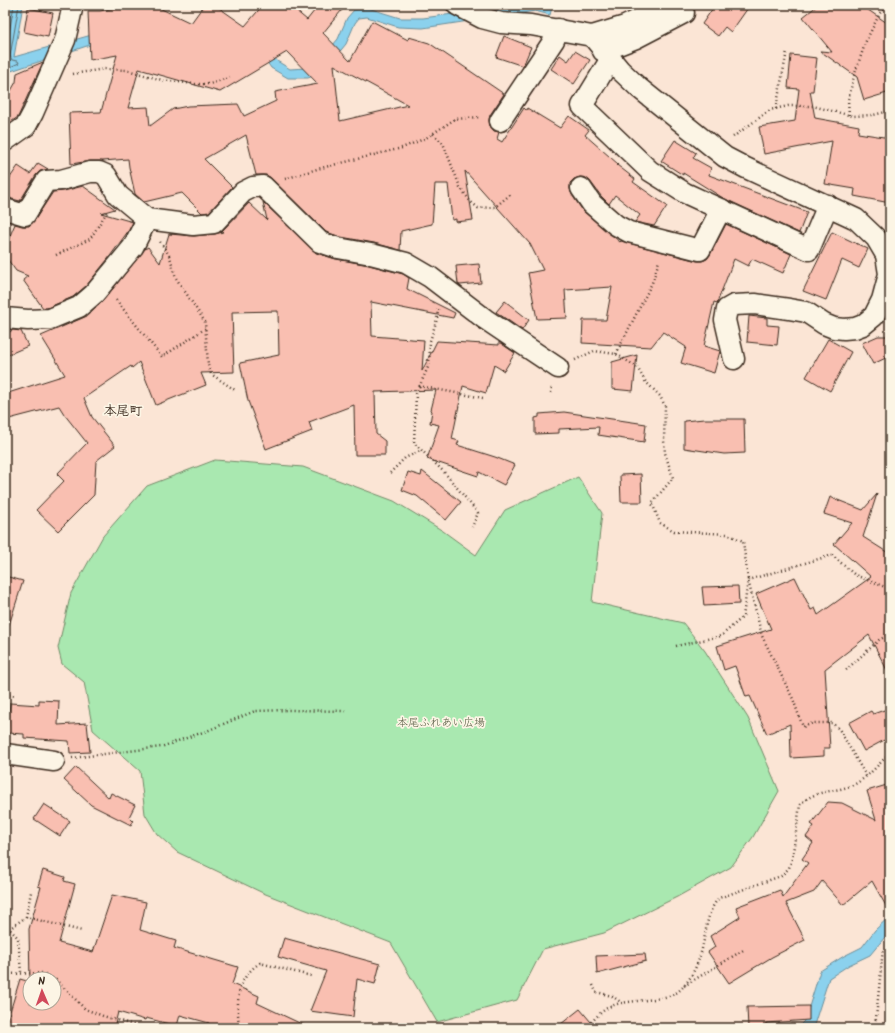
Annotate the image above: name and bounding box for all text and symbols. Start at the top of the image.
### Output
district label: 本尾町 [103,401,143,422]
park label: 本尾ふれあい広場 [397,714,485,732]
north arrow [22,971,62,1011]
text: N [38,973,46,991]

